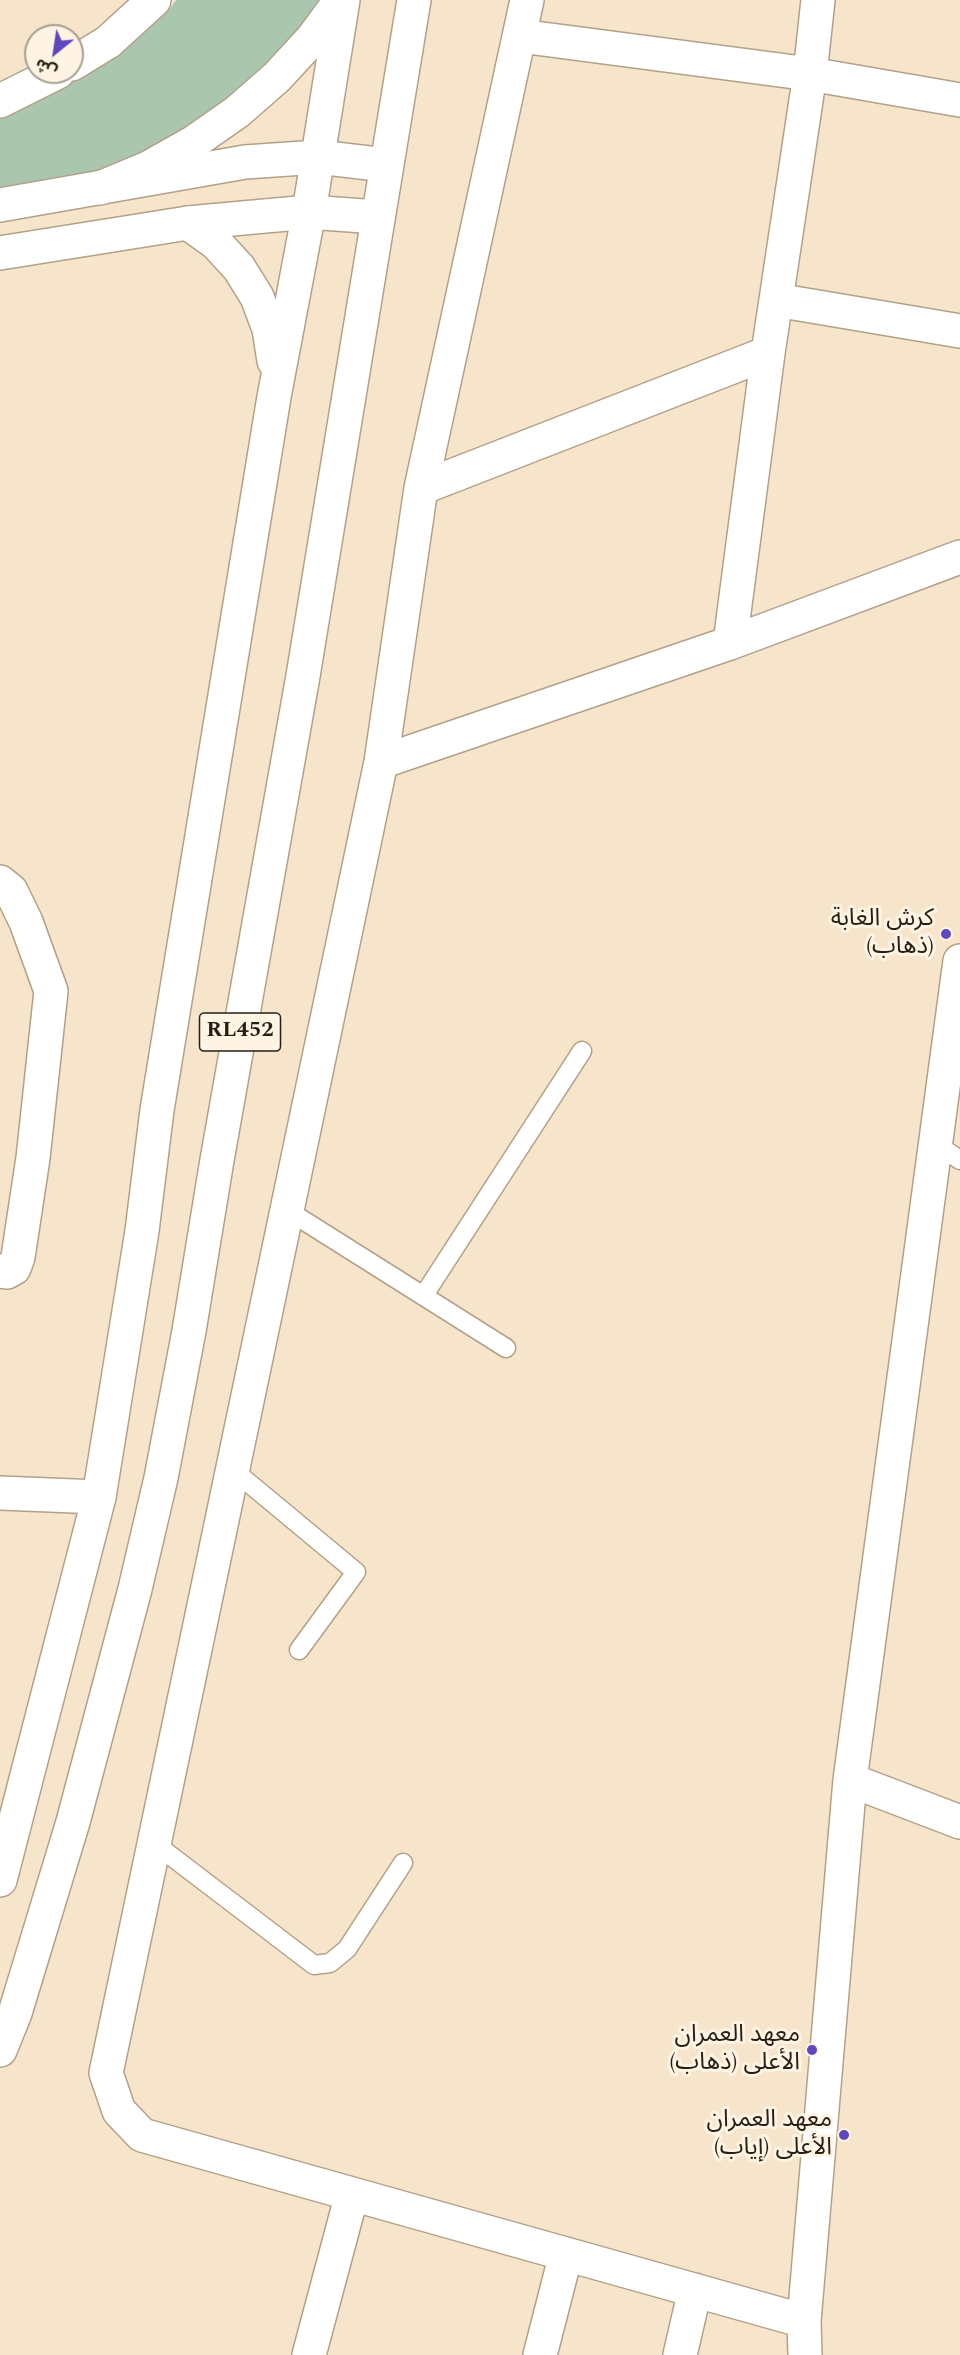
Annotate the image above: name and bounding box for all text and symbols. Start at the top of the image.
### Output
north arrow [24,24,84,84]
text: ش [31,52,61,84]
place label: كرش الغابة (ذهاب) [831,906,934,962]
marker: كرش الغابة (ذهاب) [939,927,953,941]
road number: RL452 [200,1013,280,1051]
place label: معهد العمران الأعلى (ذهاب) [669,2022,800,2078]
marker: معهد العمران الأعلى (ذهاب) [805,2043,819,2057]
place label: معهد العمران الأعلى (إياب) [707,2107,832,2163]
marker: معهد العمران الأعلى (إياب) [837,2128,851,2142]

